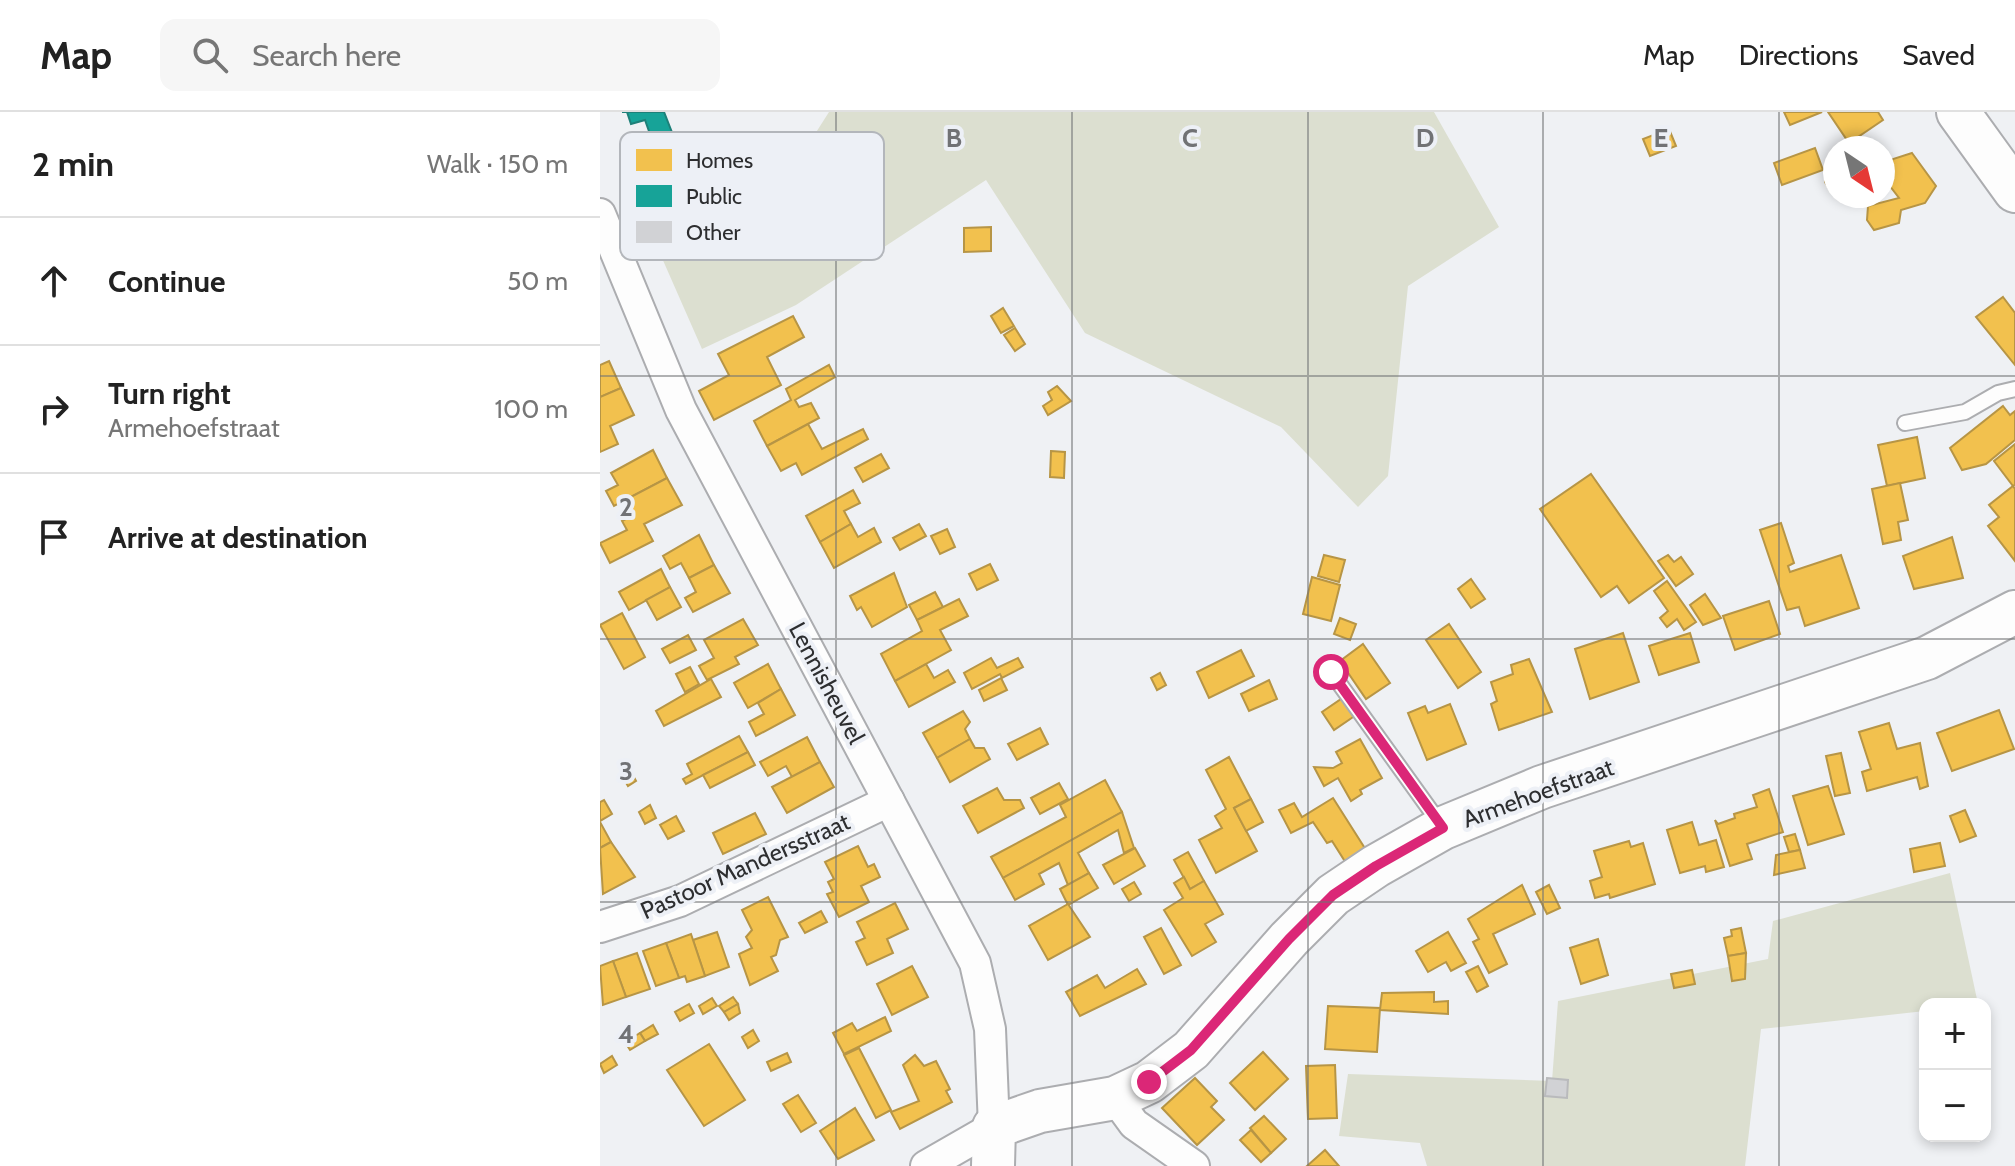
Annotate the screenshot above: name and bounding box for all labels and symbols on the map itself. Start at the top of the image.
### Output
text: B [946,122,962,154]
text: C [1182,122,1198,154]
text: D [1416,122,1434,154]
text: E [1654,122,1668,154]
legend [620,132,884,260]
north arrow [1823,136,1895,208]
text: Homes [686,147,753,174]
text: Public [686,183,742,210]
text: Other [686,219,741,246]
text: 2 [619,491,633,523]
street label: Lennisheuvel [783,617,871,749]
route start [1313,654,1349,690]
street label: Armehoefstraat [1459,752,1617,834]
text: 3 [619,755,633,787]
street label: Pastoor Mandersstraat [636,807,854,925]
text: 4 [618,1018,634,1050]
route end [1131,1064,1167,1100]

